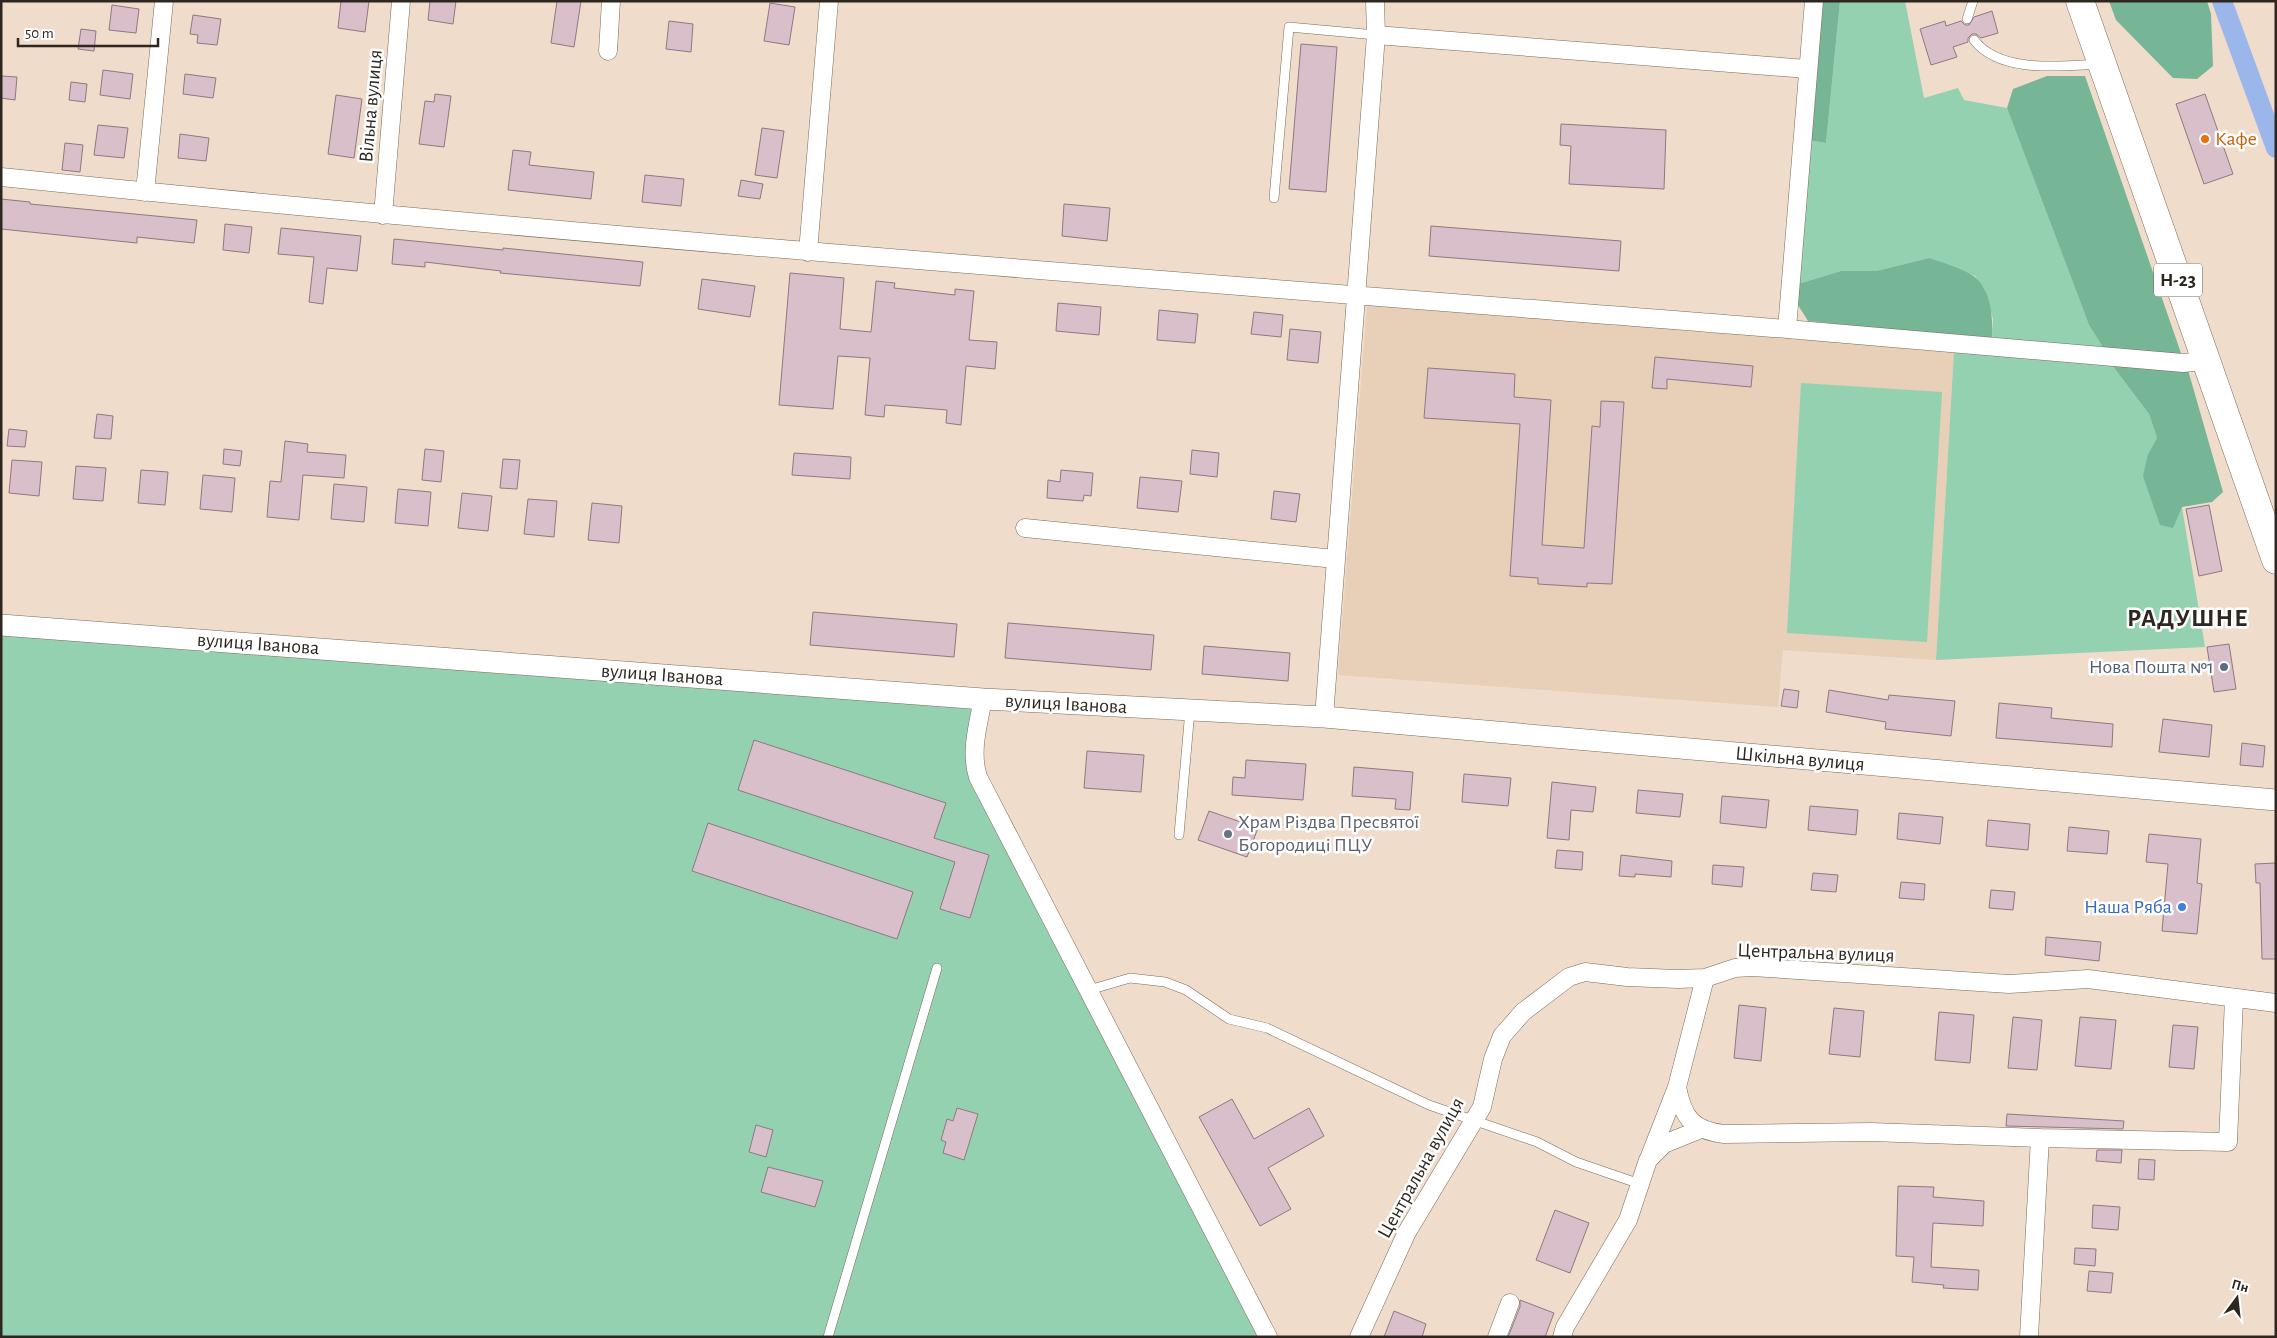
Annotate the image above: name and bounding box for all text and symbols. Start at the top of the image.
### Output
scale bar [18,15,158,47]
text: 50 m [25,26,54,41]
street label: Вільна вулиця [356,49,386,163]
place label: Кафе [2215,129,2257,149]
marker: Кафе [2199,133,2211,145]
road number: Н-23 [2154,264,2202,296]
district label: РАДУШНЕ [2127,606,2249,631]
street label: вулиця Іванова [196,630,320,658]
place label: Нова Пошта №1 [2089,657,2214,677]
street label: вулиця Іванова [600,661,724,689]
marker: Нова Пошта №1 [2218,661,2230,673]
street label: вулиця Іванова [1004,691,1128,717]
street label: Шкільна вулиця [1734,743,1866,775]
place label: Храм Різдва Пресвятої Богородиці ПЦУ [1238,812,1419,855]
marker: Храм Різдва Пресвятої Богородиці ПЦУ [1222,828,1234,840]
place label: Наша Ряба [2084,897,2172,917]
marker: Наша Ряба [2176,901,2188,913]
street label: Центральна вулиця [1737,940,1895,966]
street label: Центральна вулиця [1374,1094,1468,1242]
north arrow [2212,1273,2262,1323]
text: Пн [2230,1277,2250,1295]

